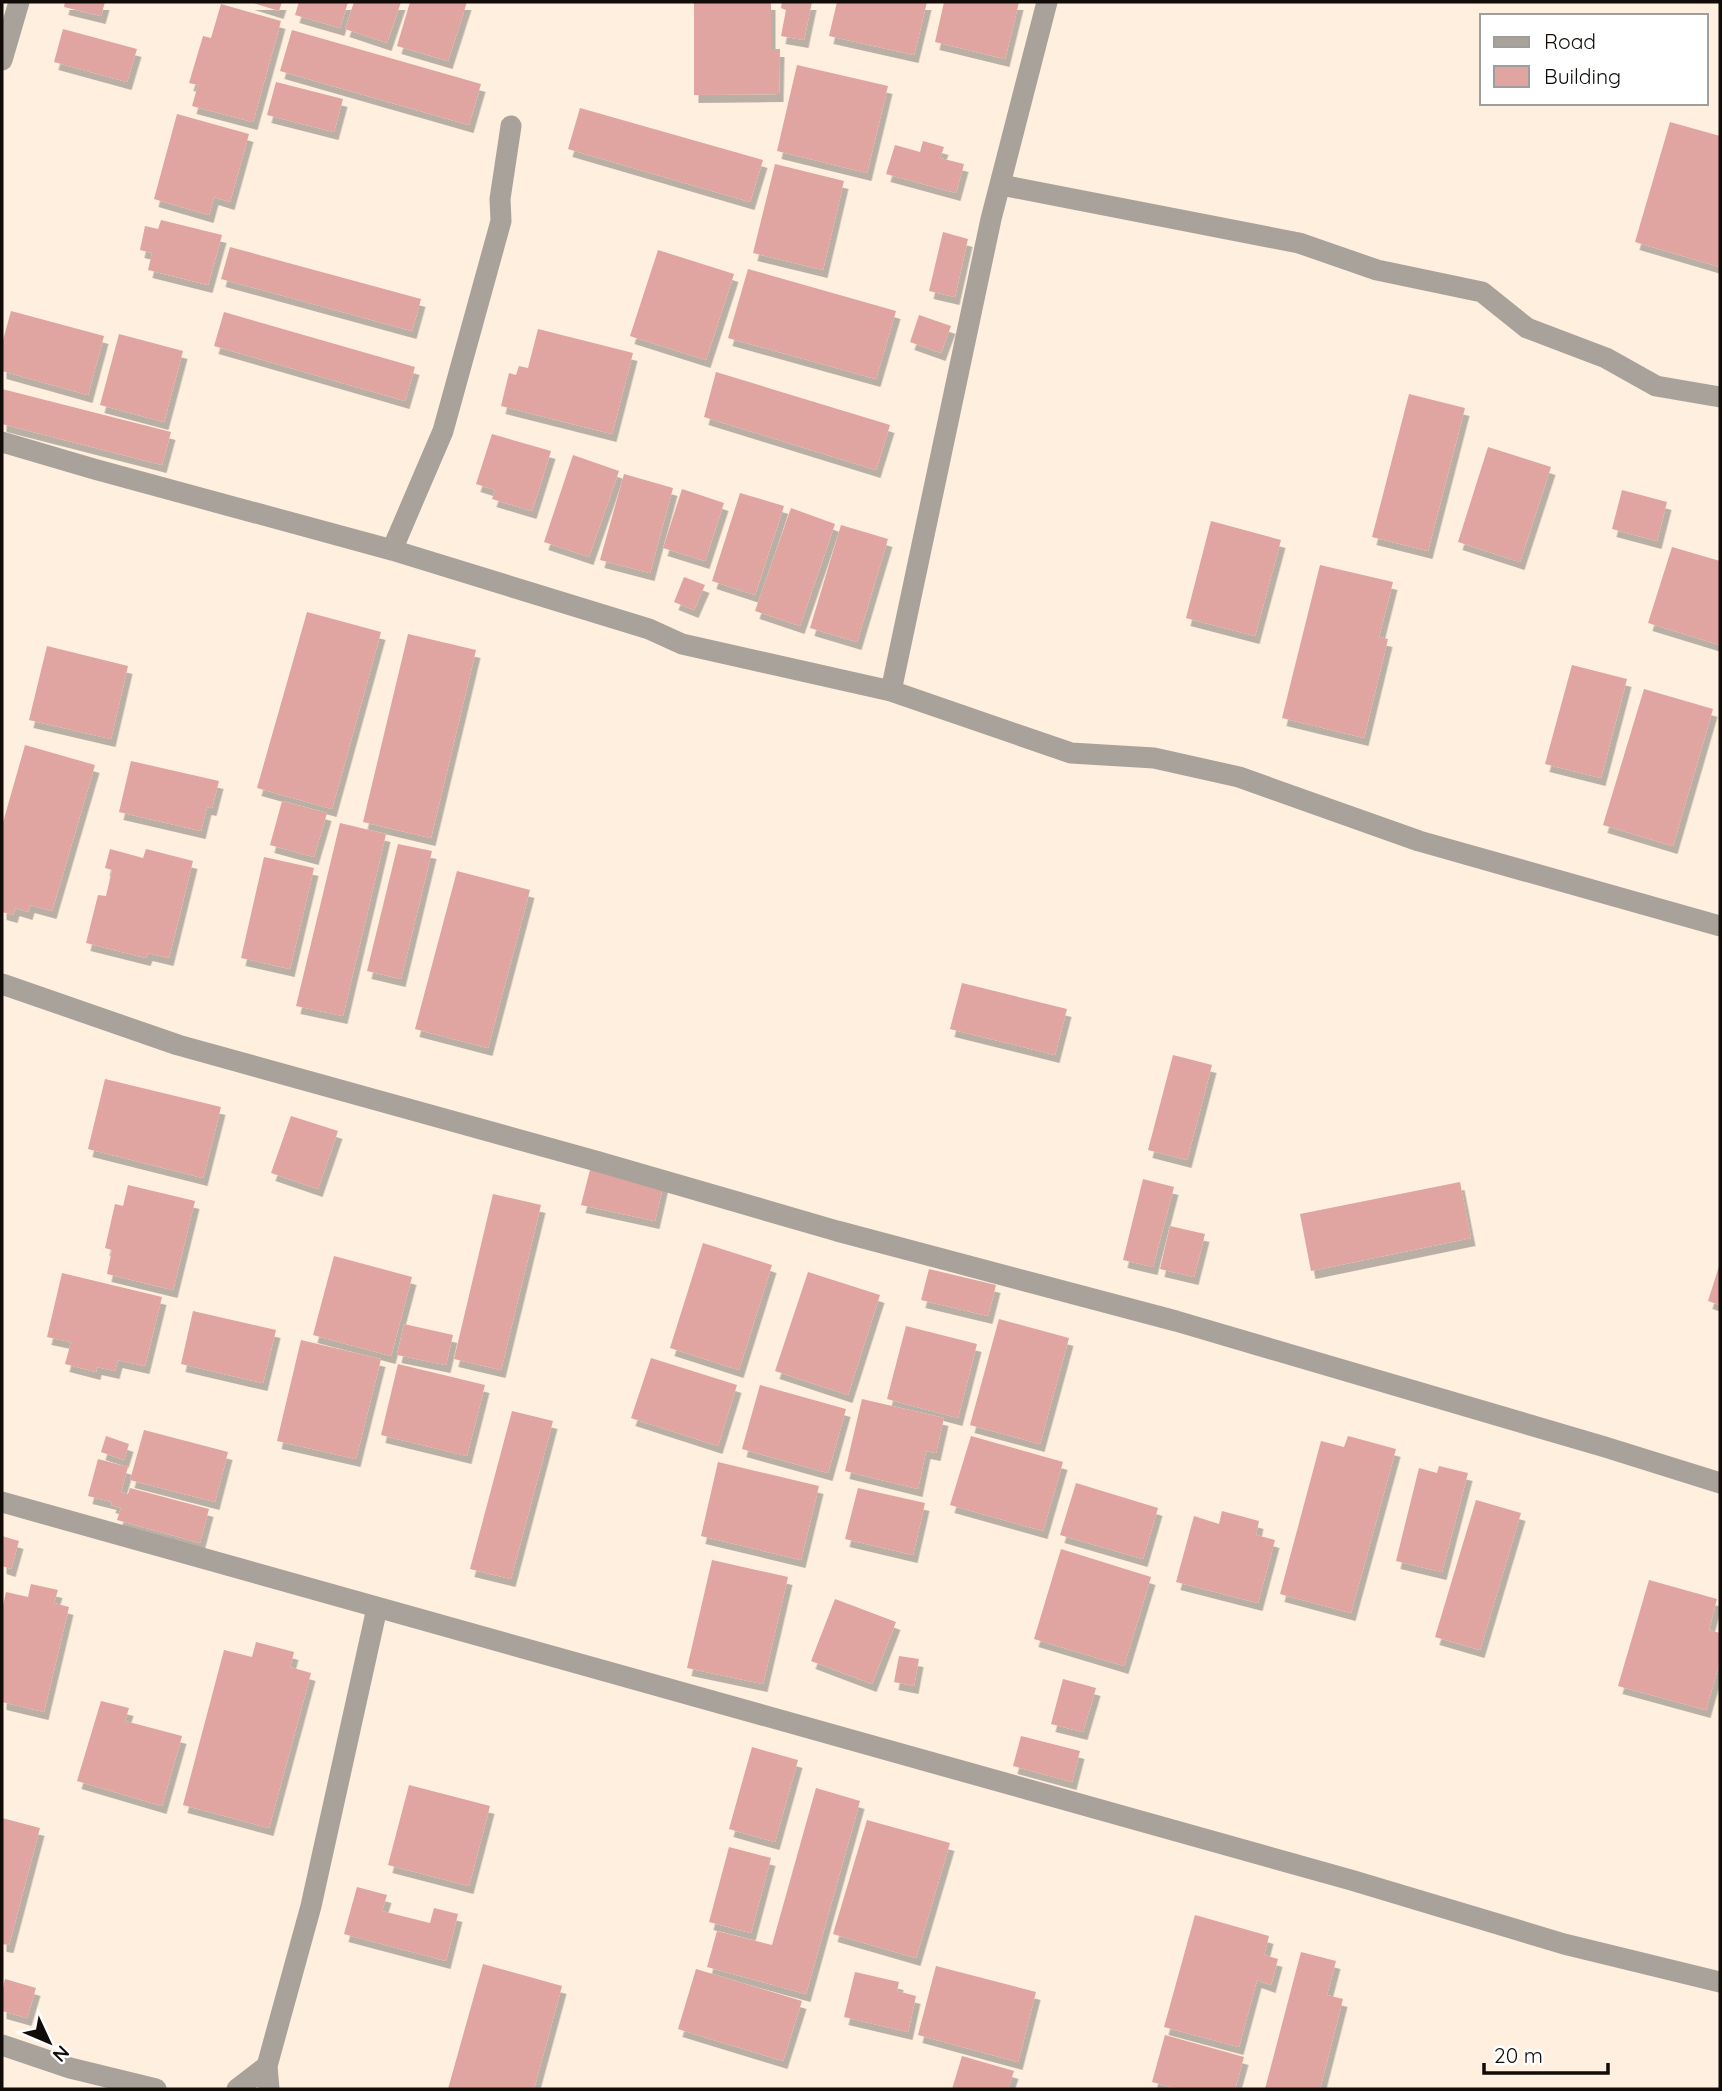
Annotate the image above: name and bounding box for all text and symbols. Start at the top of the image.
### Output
legend [1480,14,1708,105]
text: Road [1544,28,1596,54]
text: Building [1544,63,1621,89]
north arrow [14,2007,84,2077]
scale bar [1484,2032,1608,2076]
text: N [48,2040,75,2067]
text: 20 m [1494,2042,1543,2068]

